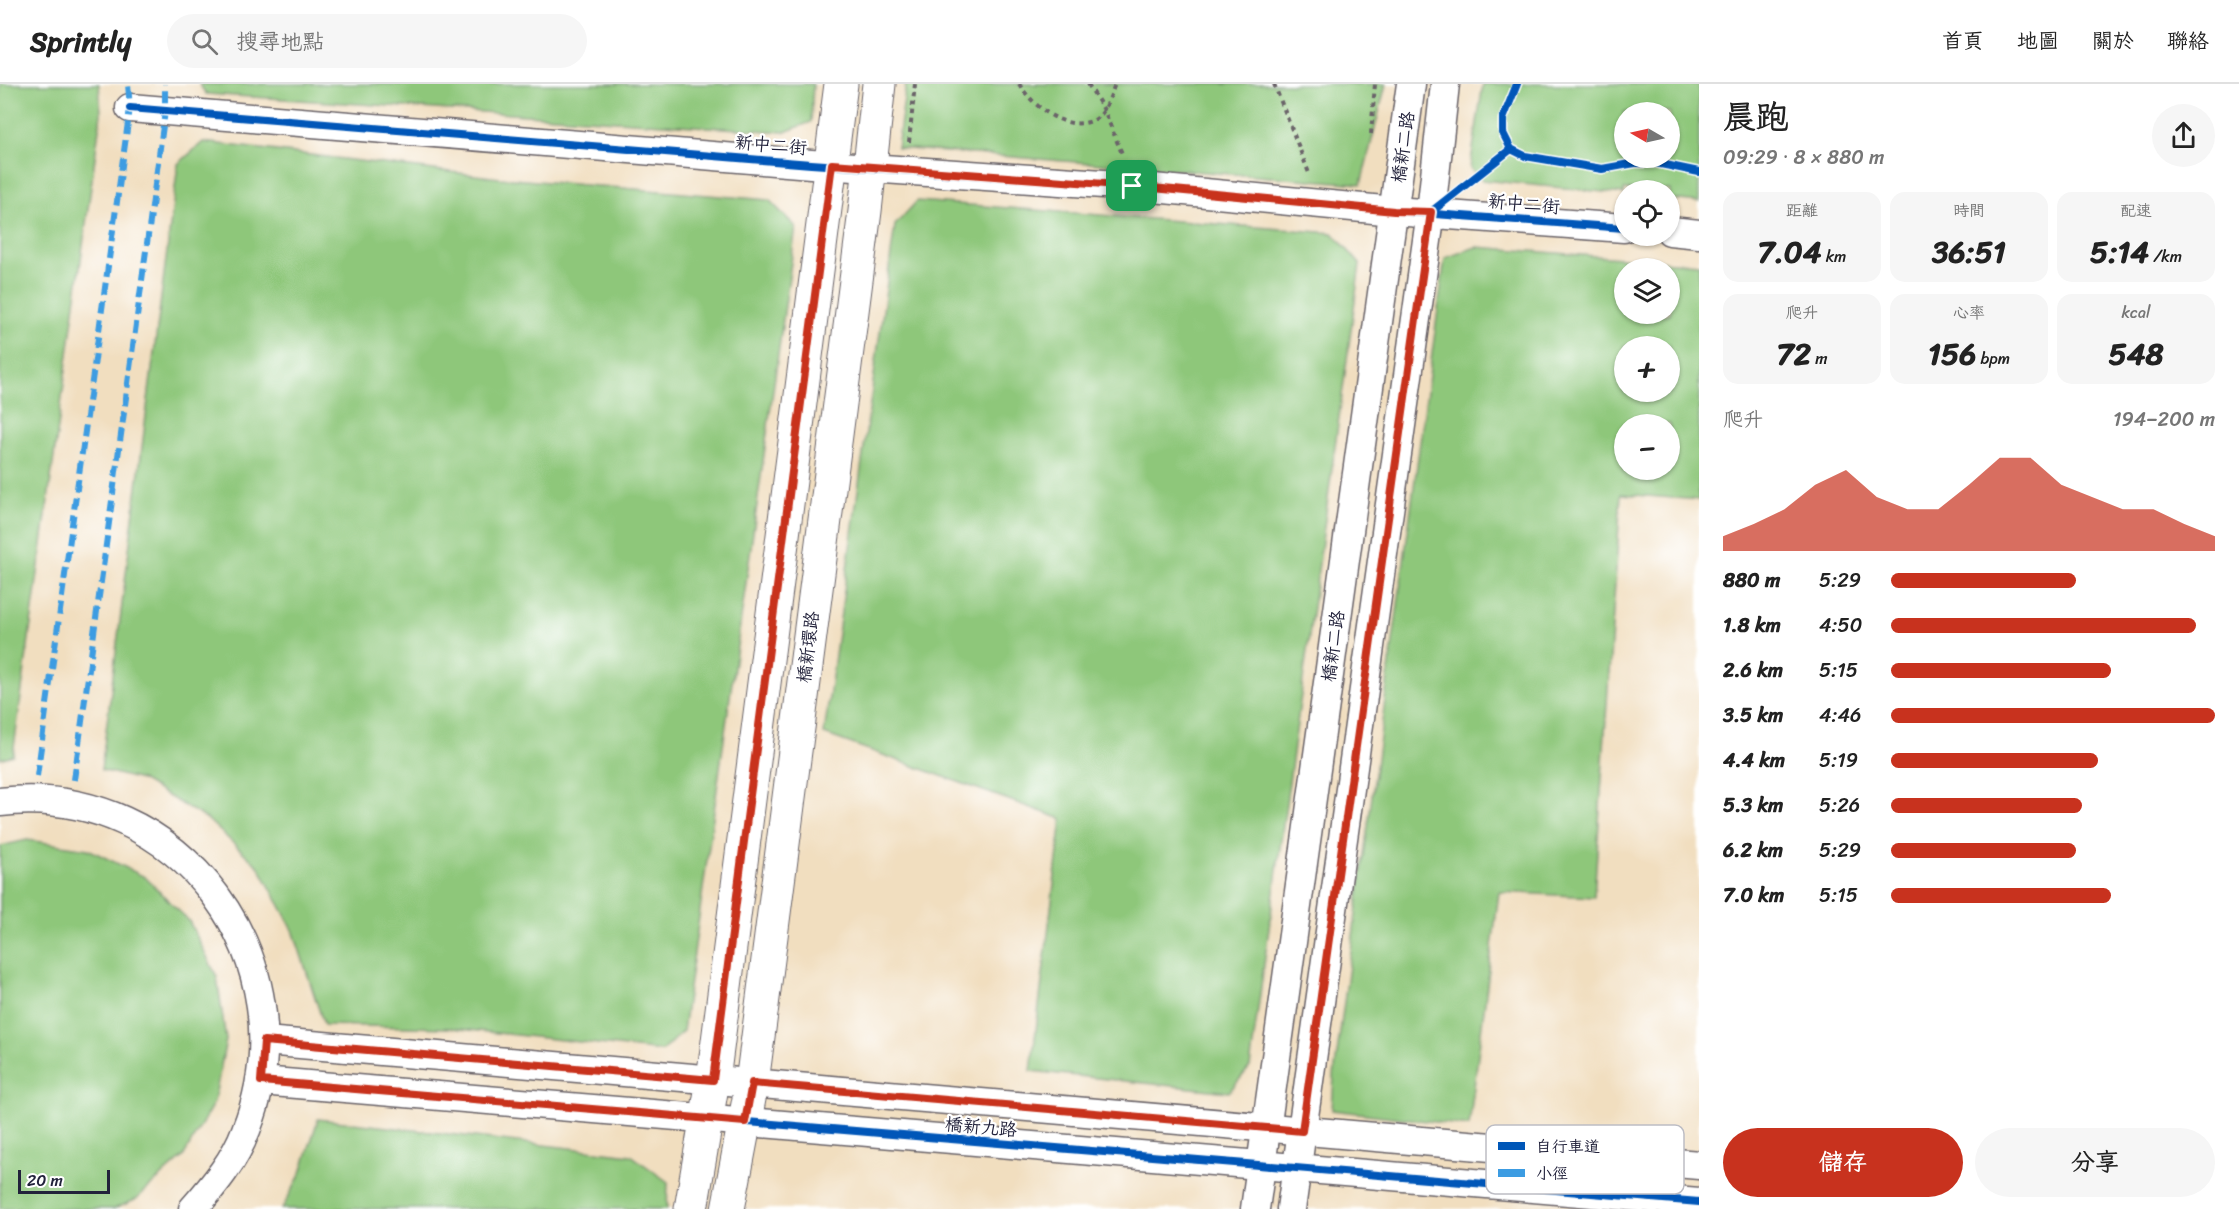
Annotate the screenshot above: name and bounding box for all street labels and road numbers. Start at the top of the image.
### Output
street label: 橋新二路 [1382,109,1424,185]
street label: 新中二街 [734,126,808,164]
street label: 新中二街 [1487,185,1561,223]
street label: 橋新二路 [1312,608,1354,684]
street label: 橋新環路 [788,609,828,685]
street label: 橋新九路 [944,1108,1018,1146]

